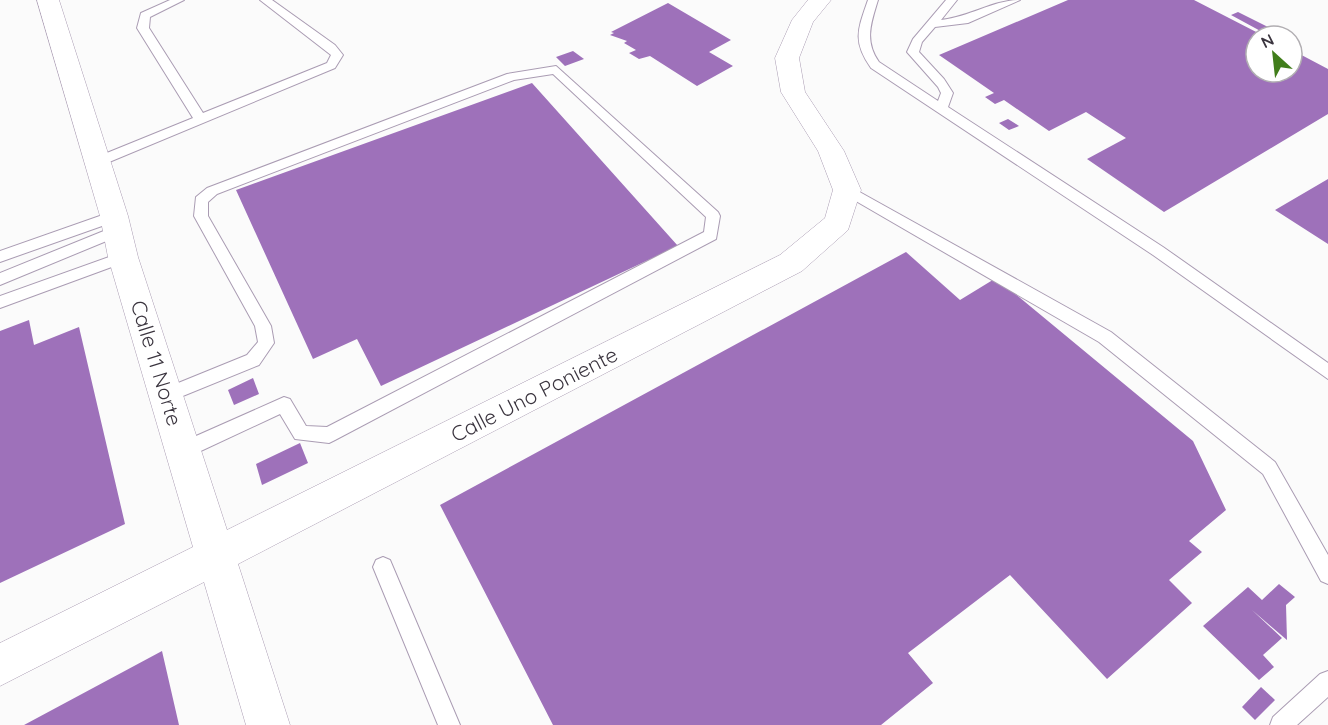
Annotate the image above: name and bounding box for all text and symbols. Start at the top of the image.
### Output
north arrow [1244,24,1304,84]
text: N [1257,29,1277,52]
street label: Calle 11 Norte [126,297,188,429]
street label: Calle Uno Poniente [446,341,622,447]

